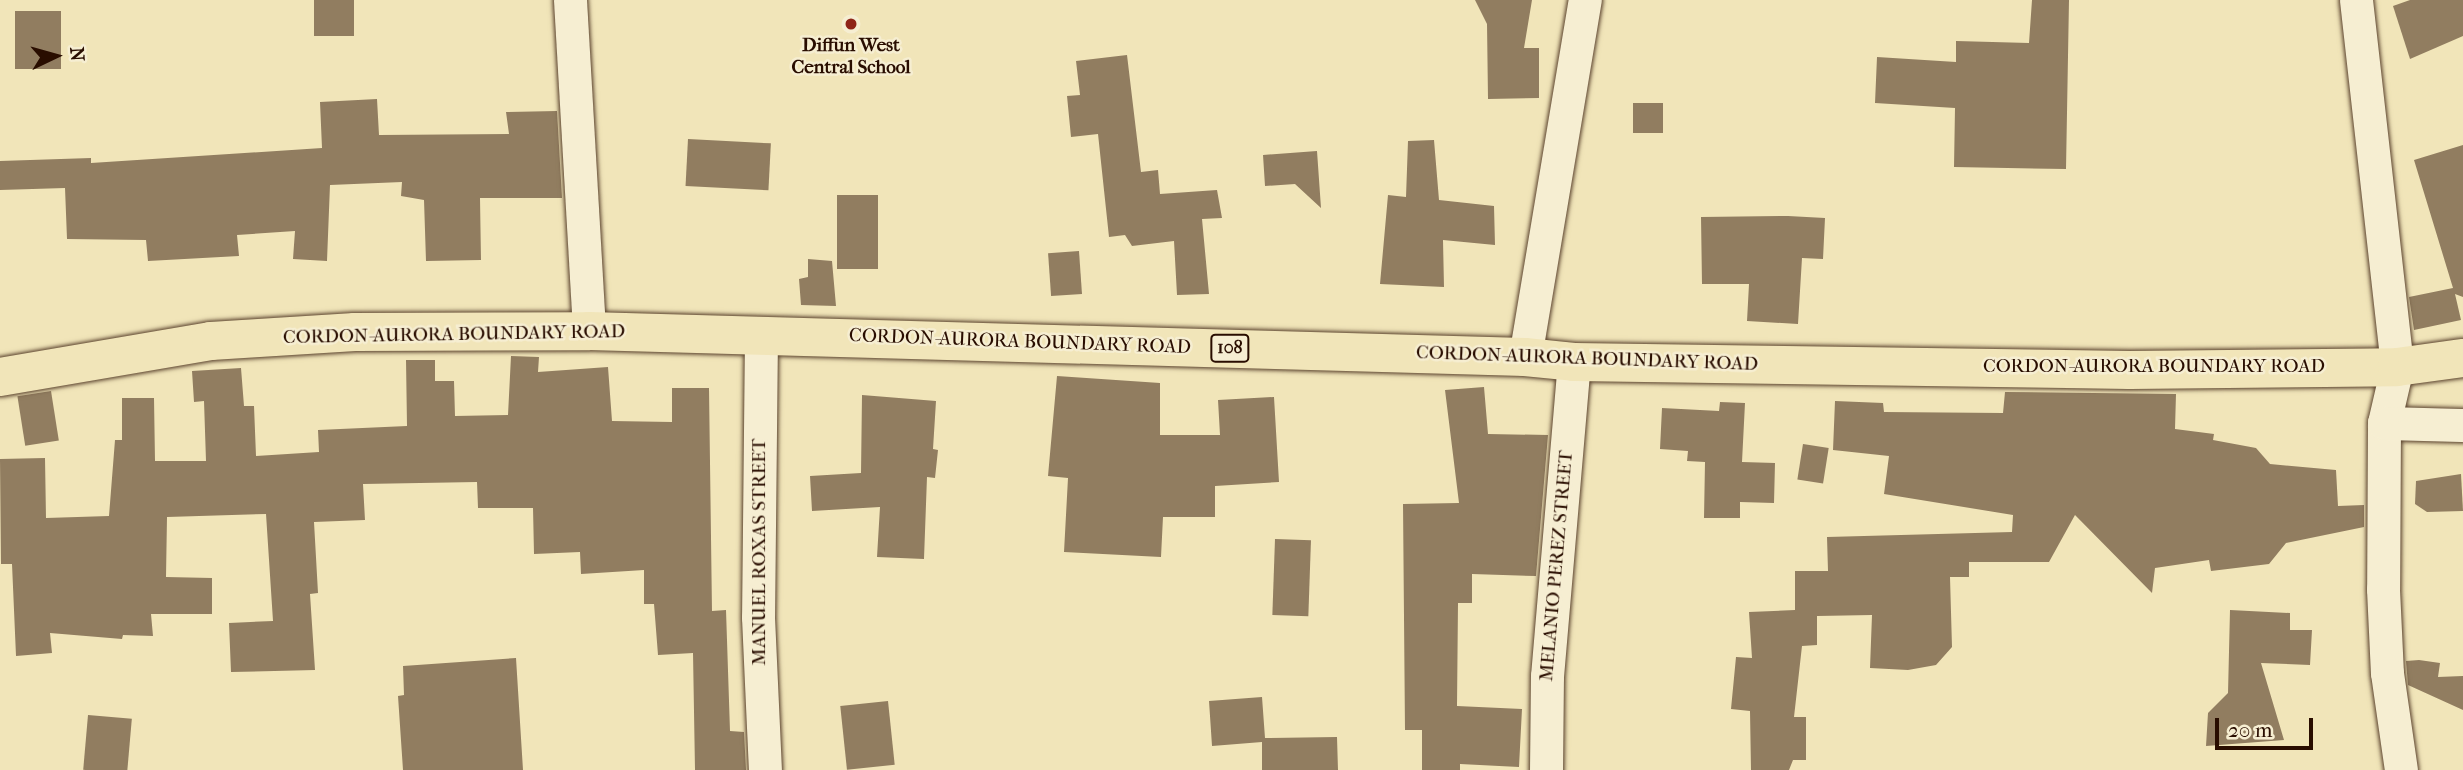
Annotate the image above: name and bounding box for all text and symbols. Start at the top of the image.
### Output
marker: Diffun West Central School [843,16,859,32]
north arrow [21,21,91,91]
place label: Diffun West Central School [791,35,911,79]
text: N [65,46,89,62]
street label: CORDON-AURORA BOUNDARY ROAD [283,321,625,349]
street label: CORDON-AURORA BOUNDARY ROAD [849,325,1191,359]
road number: 108 [1209,334,1251,362]
street label: CORDON-AURORA BOUNDARY ROAD [1416,342,1758,376]
street label: CORDON-AURORA BOUNDARY ROAD [1983,356,2325,378]
street label: MANUEL ROXAS STREET [749,438,771,666]
street label: MELANIO PEREZ STREET [1536,450,1578,682]
scale bar [2218,704,2316,748]
text: 20 m [2228,718,2272,742]

